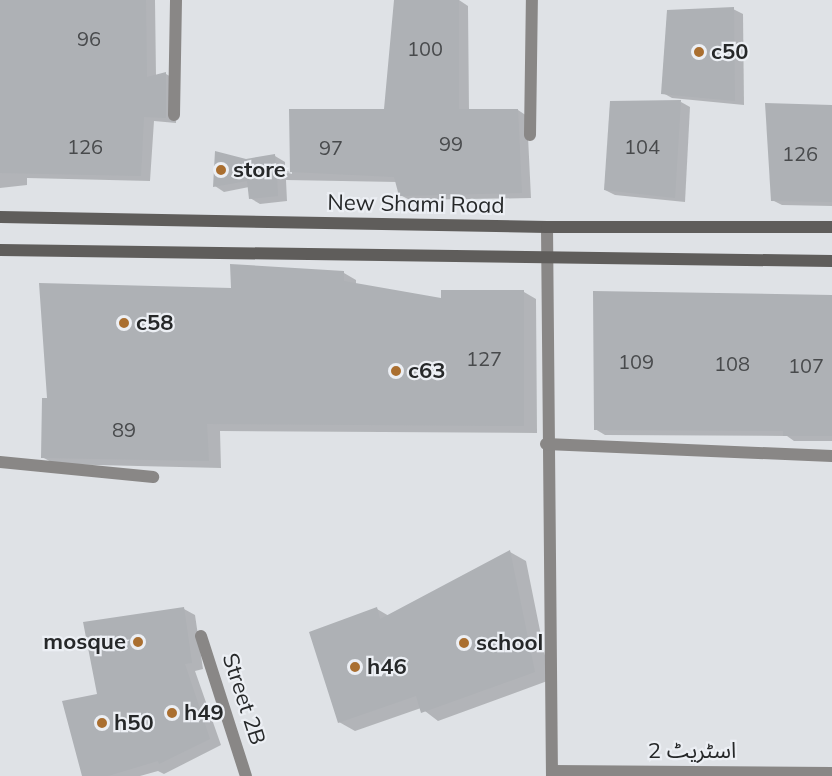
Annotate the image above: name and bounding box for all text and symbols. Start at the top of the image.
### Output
house number: 96 [77,26,101,50]
house number: 100 [407,36,443,60]
place label: c50 [711,39,748,65]
marker: c50 [692,45,706,59]
house number: 99 [439,131,463,155]
house number: 126 [67,134,103,158]
house number: 104 [624,134,660,158]
house number: 97 [319,135,343,159]
house number: 126 [782,141,818,165]
place label: store [233,157,286,183]
marker: store [214,163,228,177]
street label: New Shami Road [327,189,505,219]
place label: c58 [136,310,173,336]
marker: c58 [117,316,131,330]
house number: 127 [466,346,502,370]
house number: 109 [618,349,654,373]
house number: 108 [714,351,750,375]
house number: 107 [788,353,824,377]
place label: c63 [408,358,445,384]
marker: c63 [389,364,403,378]
house number: 89 [112,417,136,441]
place label: mosque [43,629,126,655]
place label: school [476,630,543,656]
marker: mosque [131,635,145,649]
marker: school [457,636,471,650]
street label: Street 2B [217,650,271,748]
place label: h46 [367,654,407,680]
marker: h46 [348,660,362,674]
place label: h49 [184,700,224,726]
marker: h49 [165,706,179,720]
place label: h50 [114,710,154,736]
marker: h50 [95,716,109,730]
street label: اسٹریٹ 2 [648,738,736,764]

